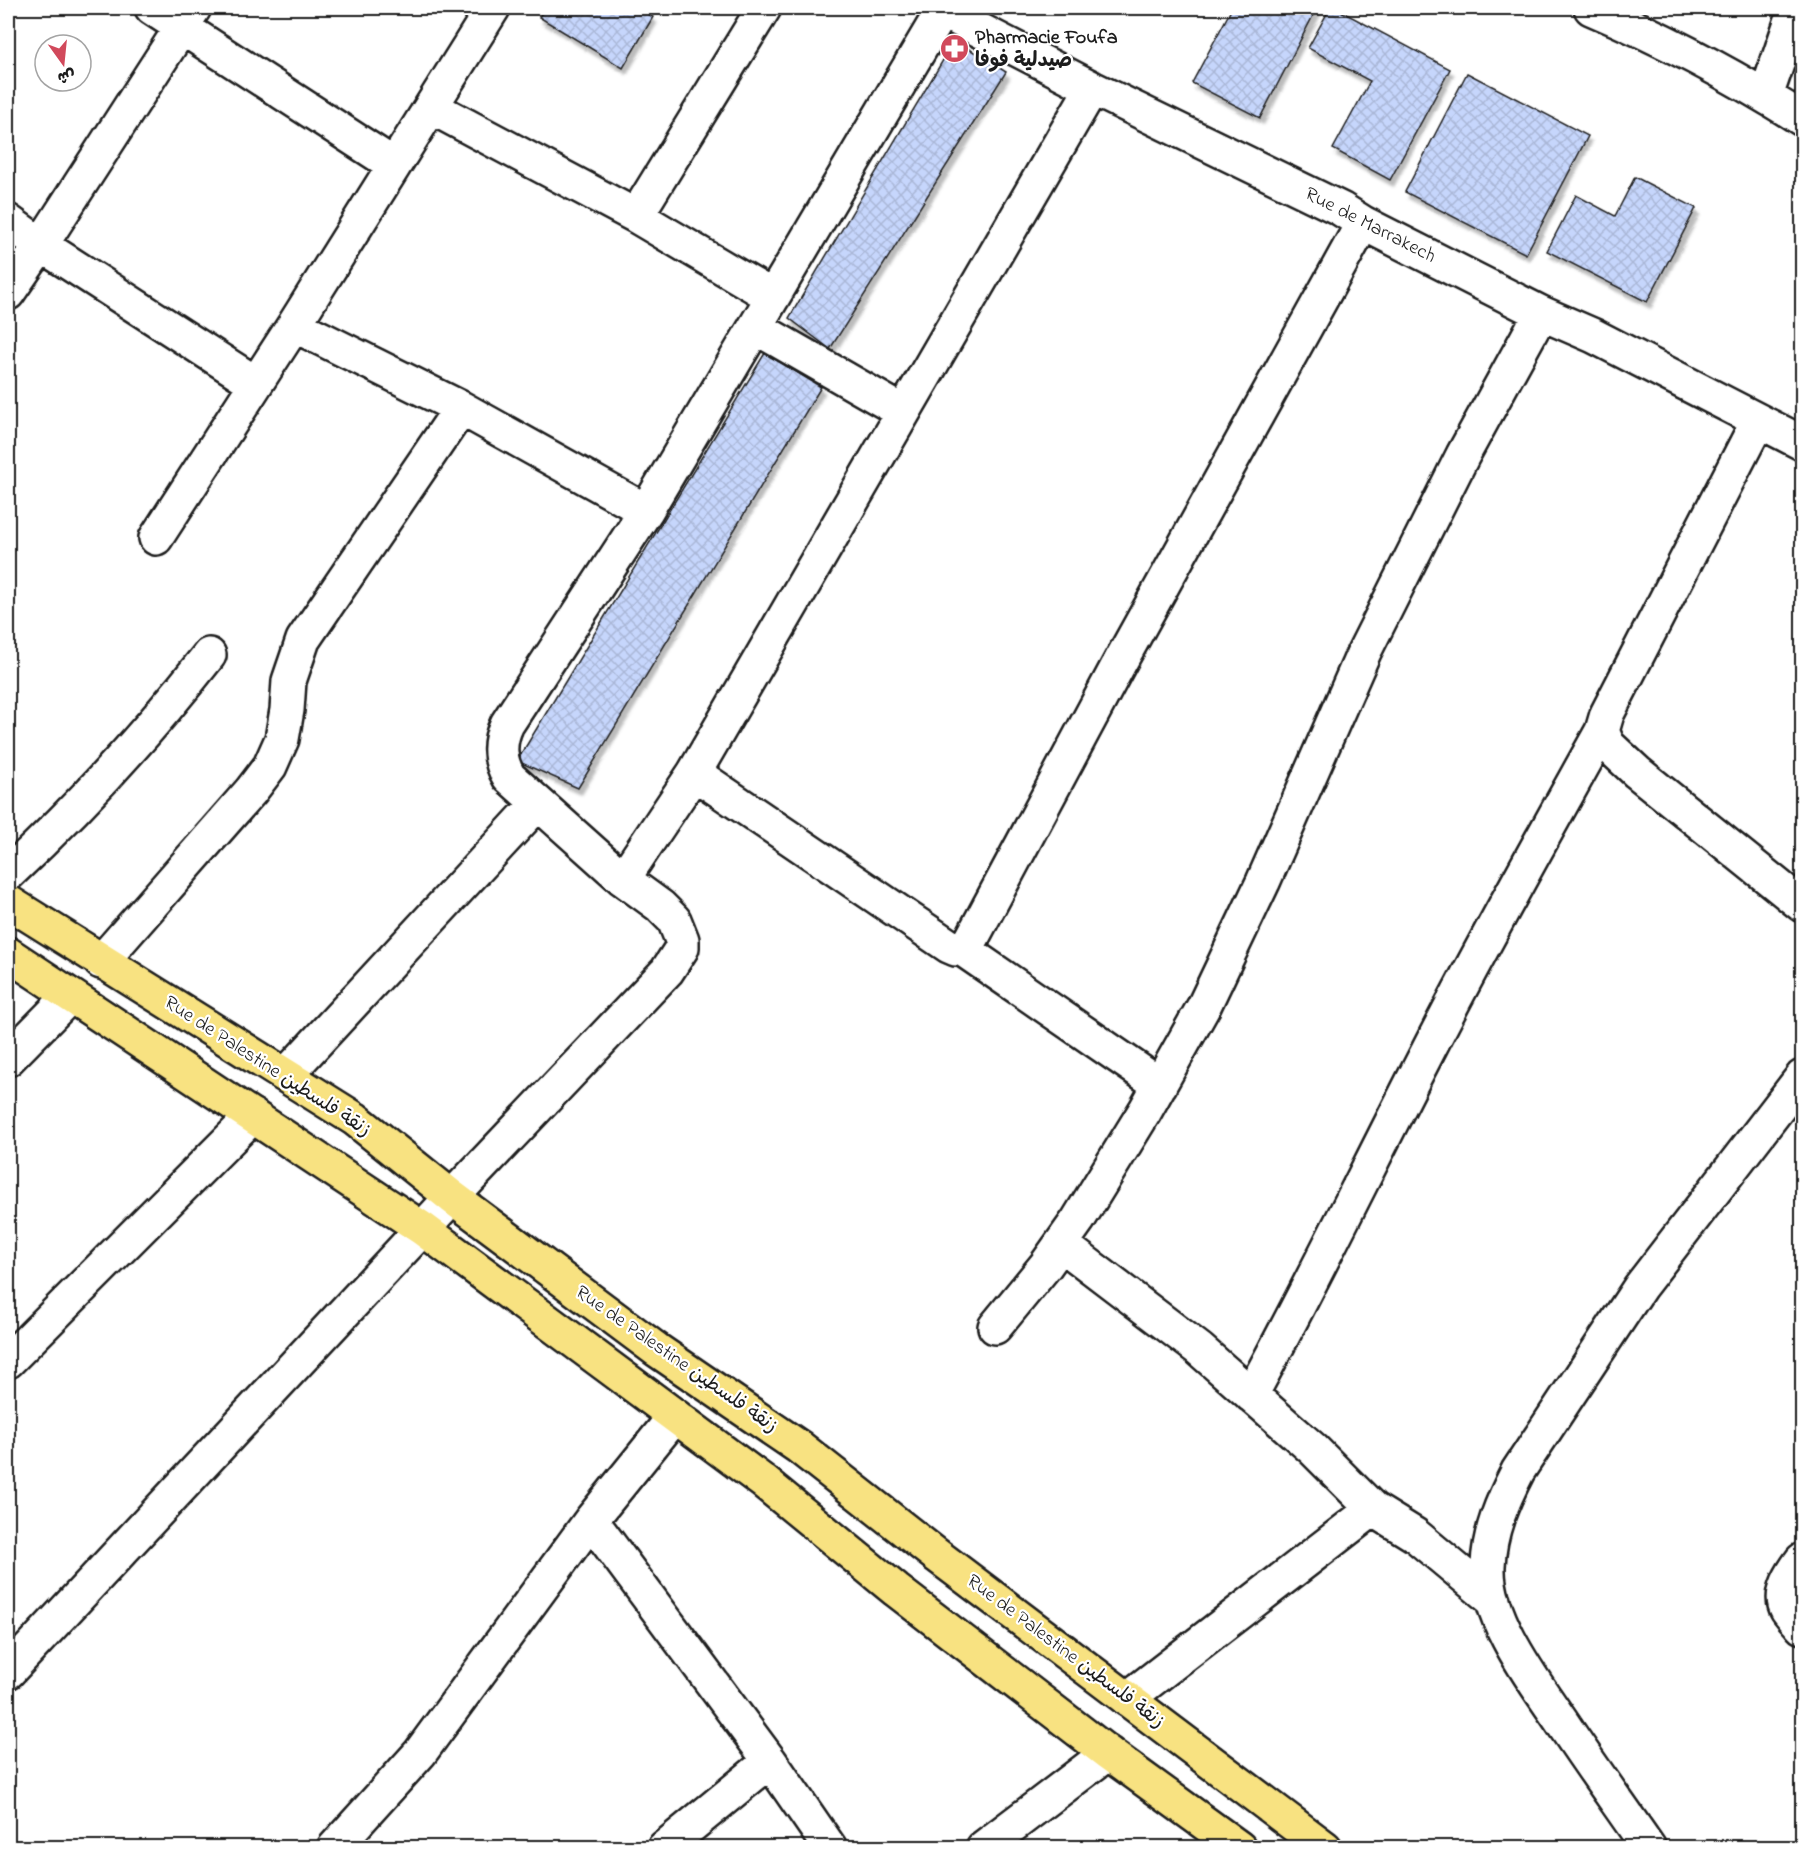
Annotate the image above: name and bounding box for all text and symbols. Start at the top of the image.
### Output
place label: Pharmacie Foufa صيدلية فوفا [975,24,1118,76]
north arrow [33,33,93,93]
pharmacy icon: Pharmacie Foufa صيدلية فوفا [938,33,970,65]
text: ش [55,62,78,89]
street label: Rue de Marrakech [1299,180,1441,272]
street label: Rue de Palestine زنقة فلسطين [158,989,376,1145]
street label: Rue de Palestine زنقة فلسطين [569,1279,783,1441]
street label: Rue de Palestine زنقة فلسطين [960,1568,1170,1736]

